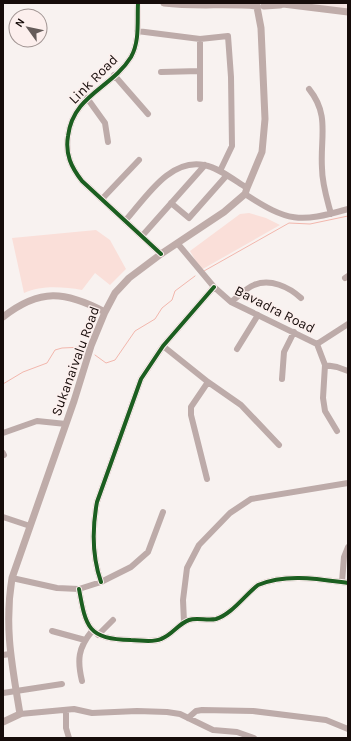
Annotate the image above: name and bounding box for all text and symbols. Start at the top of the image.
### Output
north arrow [8,8,48,48]
text: N [12,16,28,30]
street label: Link Road [65,51,121,107]
street label: Bavadra Road [232,282,318,337]
street label: Sukanaivalu Road [48,304,103,418]

